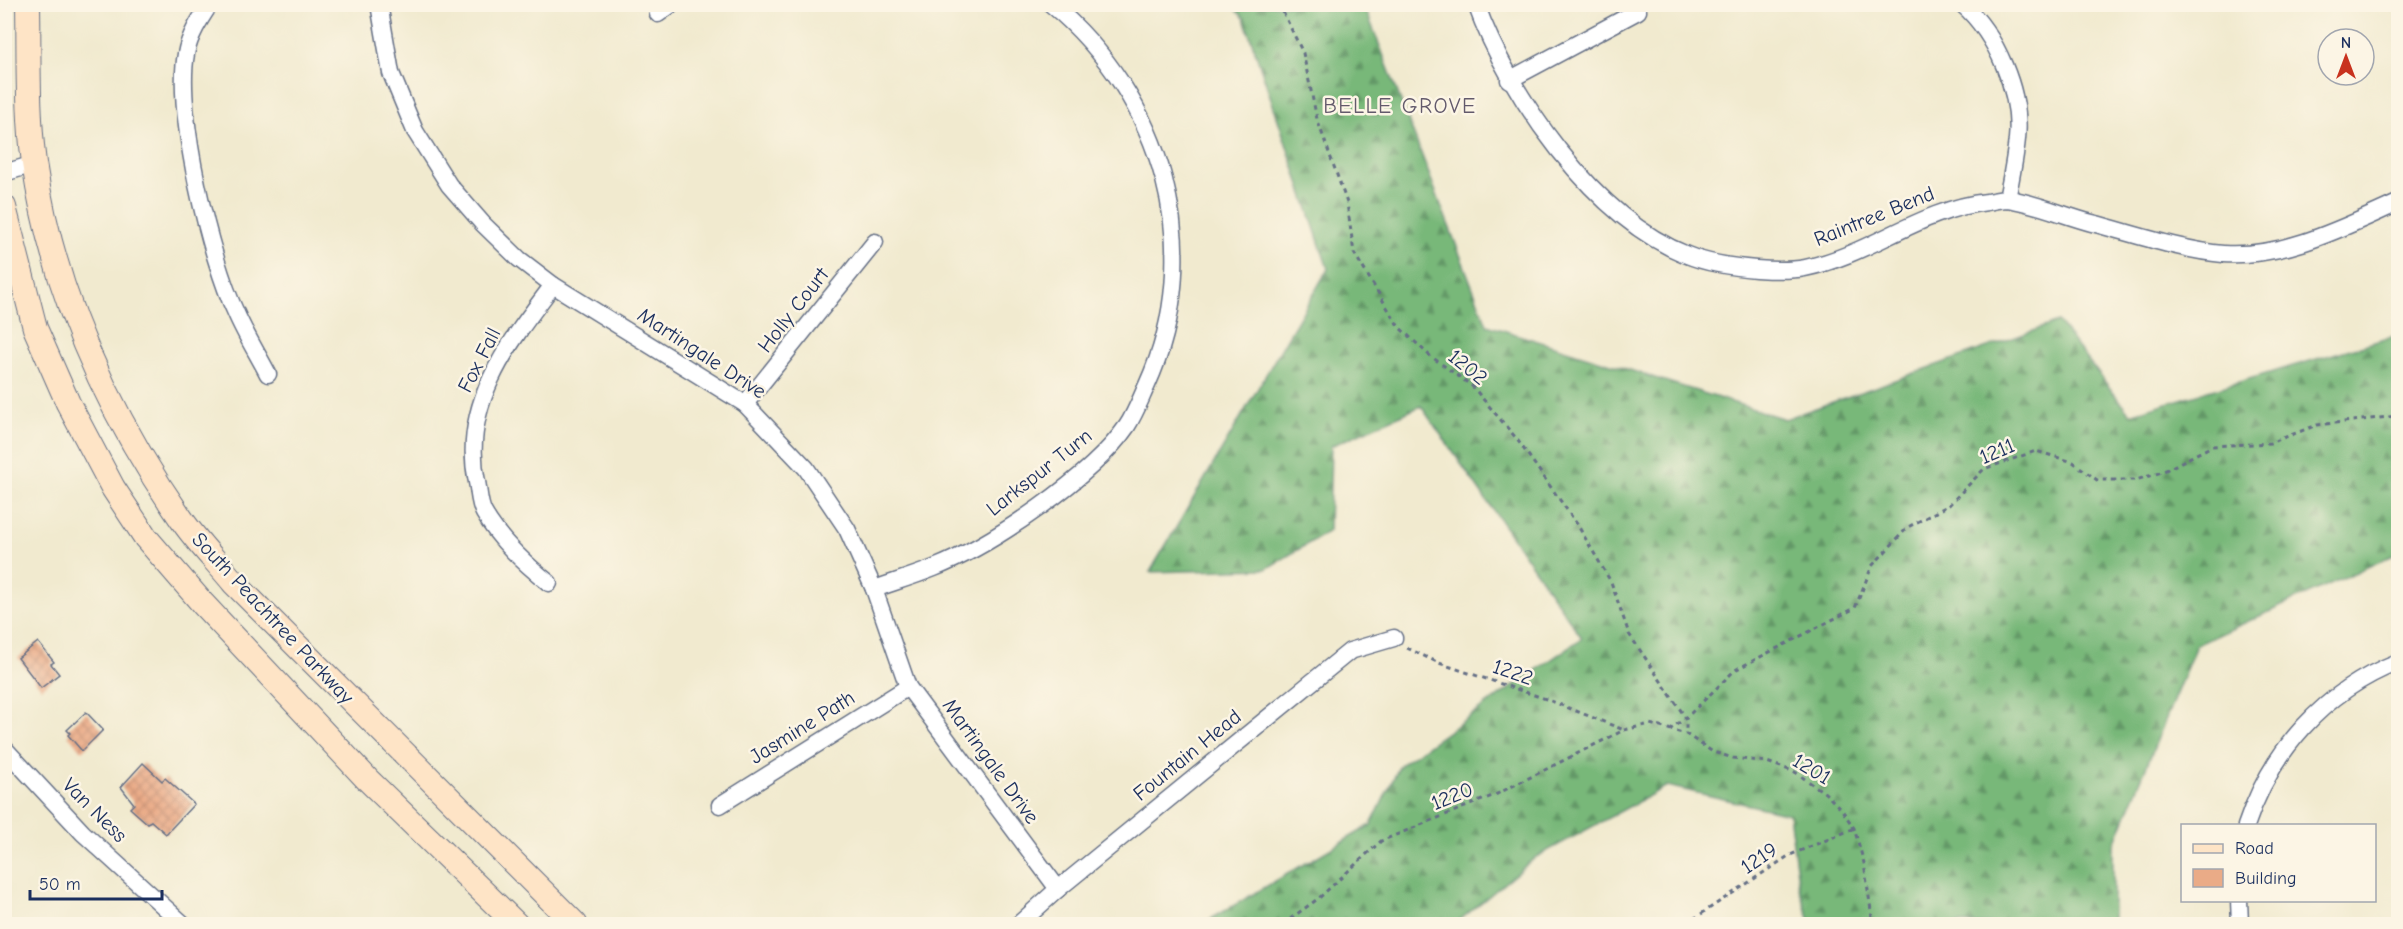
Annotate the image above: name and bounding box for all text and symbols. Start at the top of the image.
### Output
north arrow [2316,27,2376,87]
text: N [2341,34,2351,52]
district label: BELLE GROVE [1323,93,1477,119]
street label: Raintree Bend [1810,181,1938,251]
street label: Holly Court [752,262,834,357]
street label: Martingale Drive [633,303,771,403]
street label: Fox Fall [453,324,505,396]
street label: 1202 [1444,344,1492,390]
street label: Larkspur Turn [982,423,1096,521]
street label: 1211 [1976,433,2018,469]
street label: South Peachtree Parkway [187,527,359,709]
street label: 1222 [1490,654,1536,690]
street label: Jasmine Path [745,685,859,769]
street label: Martingale Drive [938,694,1044,828]
street label: Fountain Head [1128,704,1246,806]
street label: 1201 [1789,748,1835,790]
street label: Van Ness [58,773,132,847]
street label: 1220 [1428,777,1476,815]
legend [2181,824,2376,902]
street label: 1219 [1736,837,1782,879]
text: Road [2235,838,2274,859]
scale bar [30,863,162,901]
text: Building [2235,868,2297,889]
text: 50 m [39,874,81,895]

